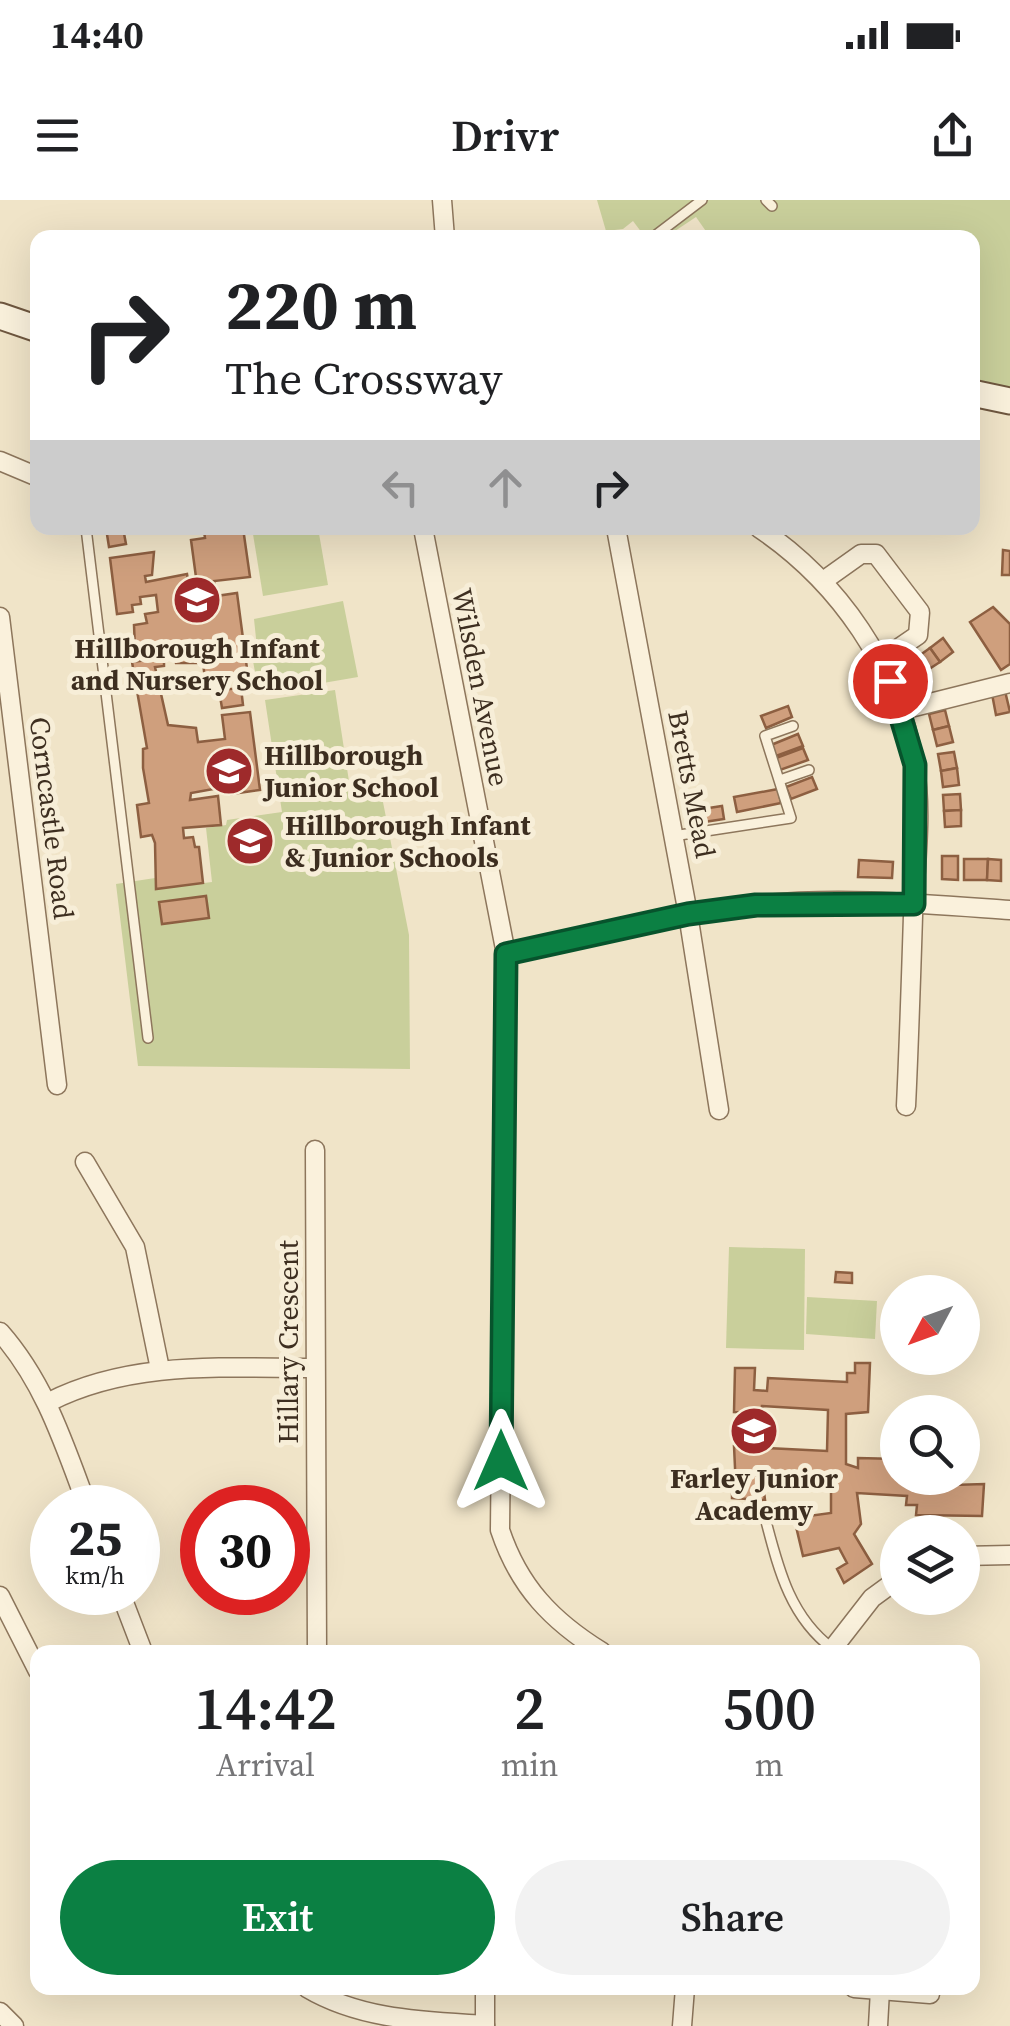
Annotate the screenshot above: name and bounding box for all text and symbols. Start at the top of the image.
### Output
text: 14:40 [50,9,144,61]
text: Drivr [451,104,559,166]
icon: menu [30,108,85,163]
icon: share [925,108,980,163]
text: 220 m [225,256,417,352]
icon: right [60,270,190,400]
text: The Crossway [225,347,503,409]
icon: left [373,460,428,515]
icon: ahead [478,460,533,515]
icon: right [583,460,638,515]
school or university icon: Hillborough Infant and Nursery School [171,574,223,626]
street label: Wilsden Avenue [443,585,519,789]
place label: Hillborough Infant and Nursery School [71,629,323,699]
pin [848,639,933,724]
icon: arrive [863,654,918,709]
street label: Bretts Mead [659,707,725,861]
street label: Corncastle Road [21,715,83,921]
place label: Hillborough Junior School [262,736,439,806]
school or university icon: Hillborough Junior School [203,745,255,797]
place label: Hillborough Infant & Junior Schools [285,806,531,876]
school or university icon: Hillborough Infant & Junior Schools [224,815,276,867]
street label: Hillary Crescent [269,1239,307,1444]
north arrow [880,1275,980,1375]
map controls [880,1275,980,1615]
button: search [880,1395,980,1495]
school or university icon: Farley Junior Academy [728,1405,780,1457]
position arrow [449,1409,553,1513]
place label: Farley Junior Academy [670,1459,838,1529]
speed limit sign: 30 [180,1485,310,1615]
text: 25 [68,1503,122,1572]
button: layers [880,1515,980,1615]
text: km/h [65,1558,125,1592]
text: 14:42 [194,1667,337,1749]
text: 2 [514,1667,545,1749]
text: 500 [722,1667,816,1749]
text: Arrival [216,1743,315,1787]
text: min [501,1743,558,1787]
text: m [755,1743,784,1787]
button: Exit [60,1860,495,1975]
button: Share [515,1860,950,1975]

